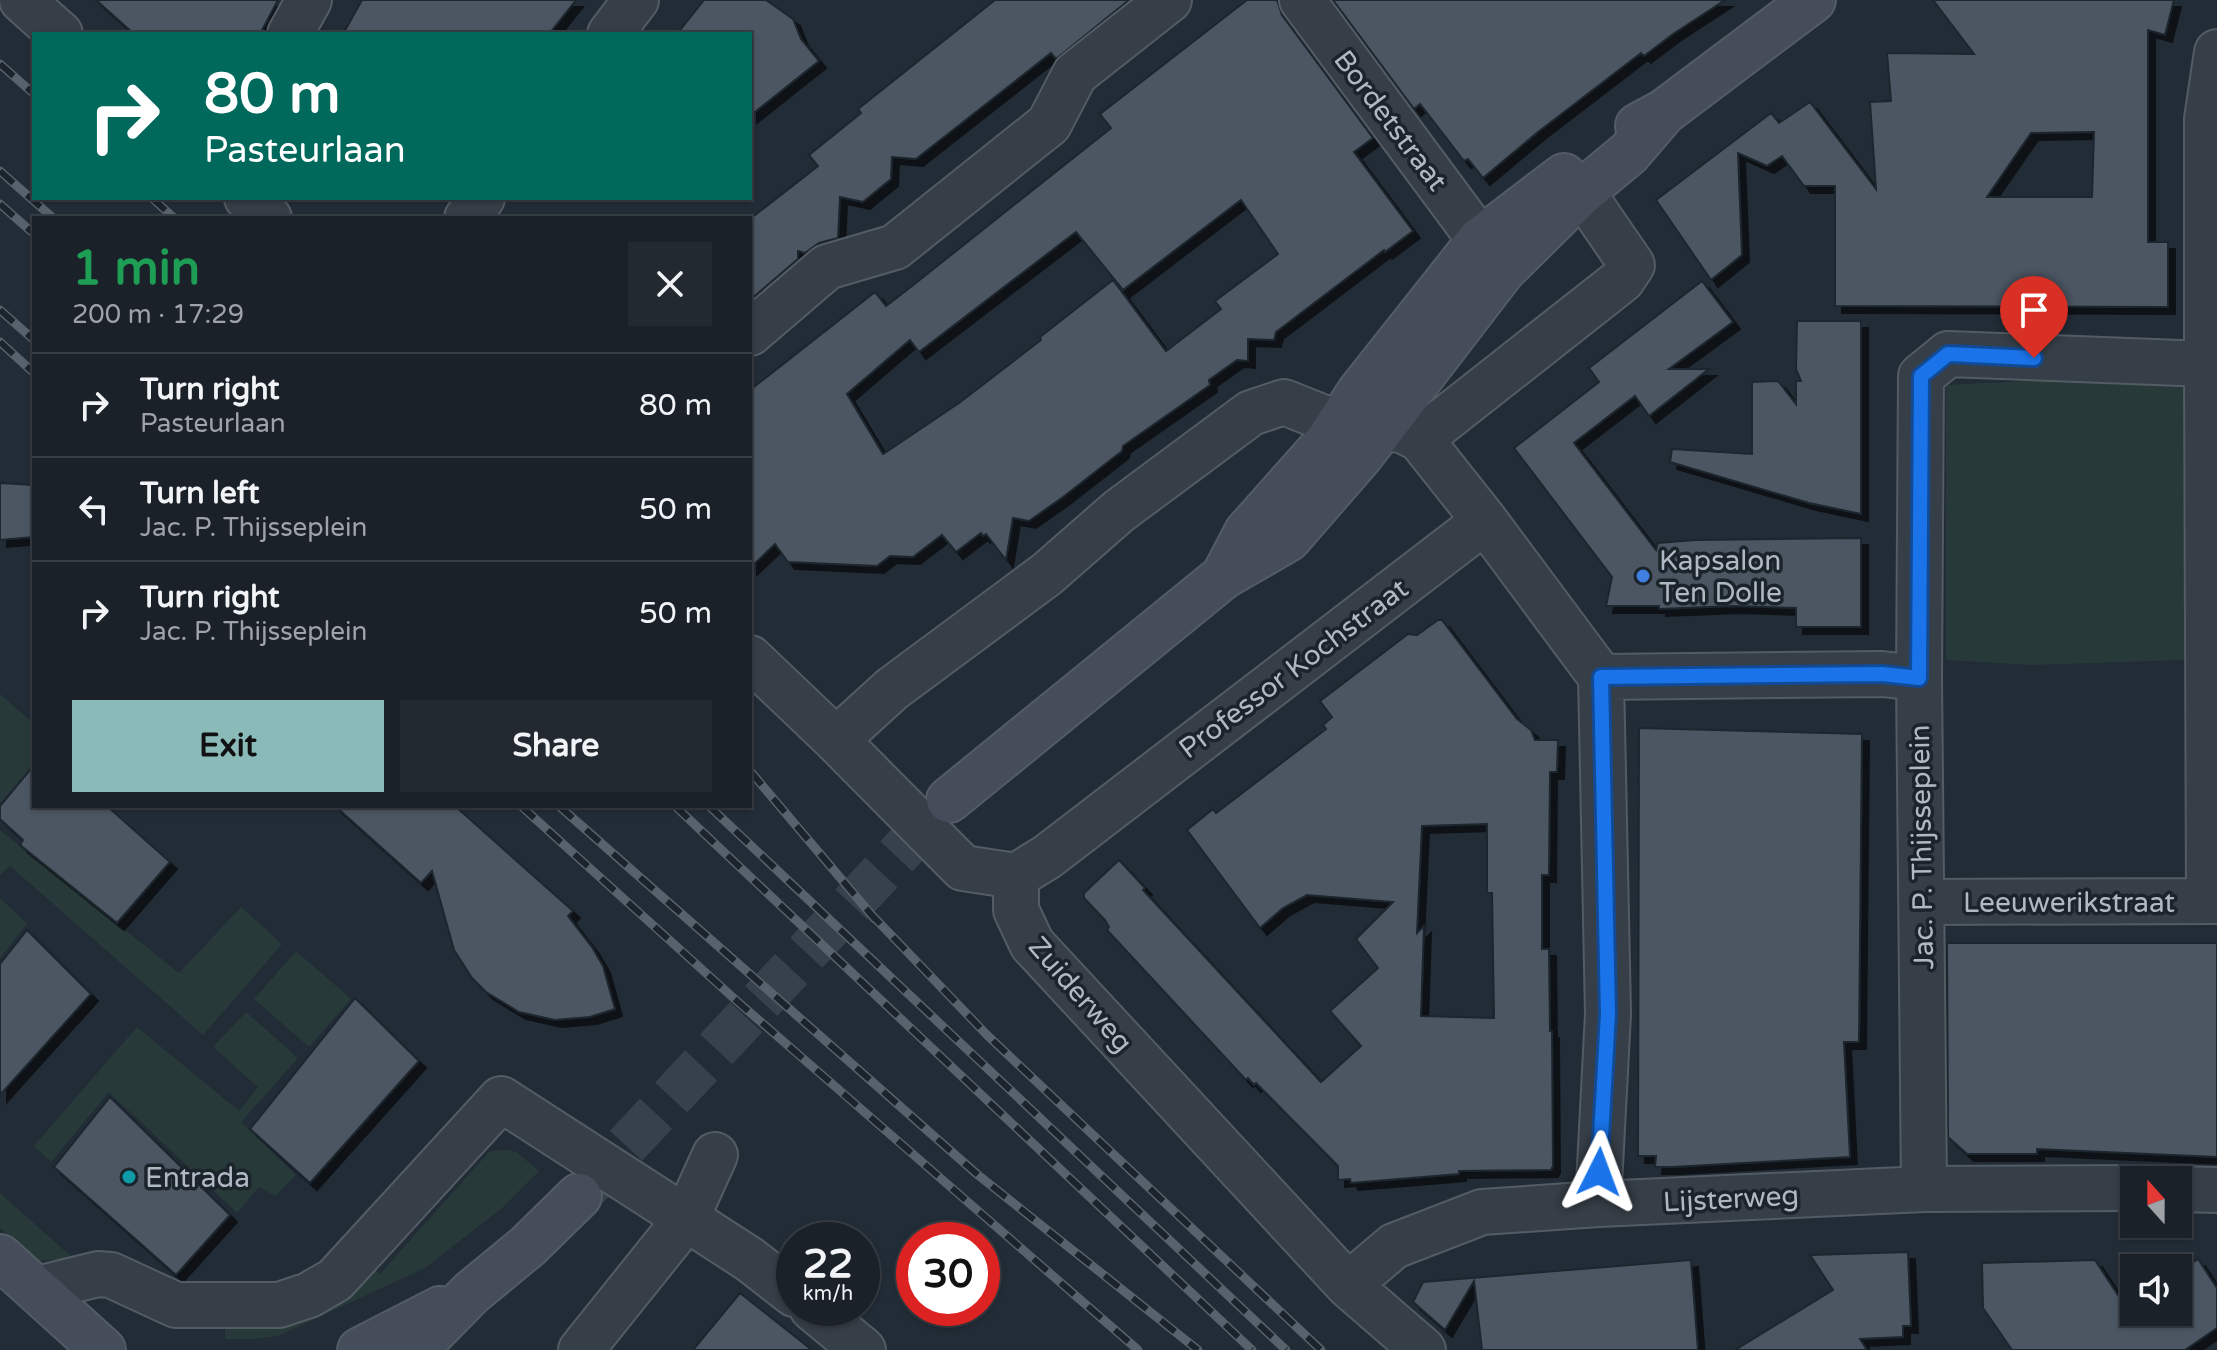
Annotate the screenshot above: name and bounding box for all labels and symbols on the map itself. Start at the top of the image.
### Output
street label: Bordetstraat [1326,44,1454,198]
pin [2000,276,2068,358]
place label: Kapsalon Ten Dolle [1659,544,1782,610]
marker: Kapsalon Ten Dolle [1634,567,1652,585]
street label: Professor Kochstraat [1172,571,1415,766]
street label: Jac. P. Thijsseplein [1903,724,1941,970]
street label: Leeuwerikstraat [1963,886,2175,920]
street label: Zuiderweg [1021,930,1140,1059]
position arrow [1557,1130,1641,1214]
place label: Entrada [145,1161,250,1195]
north arrow [2120,1166,2192,1238]
marker: Entrada [120,1168,138,1186]
street label: Lijsterweg [1662,1178,1800,1220]
speed limit sign: 30 [896,1222,1000,1326]

